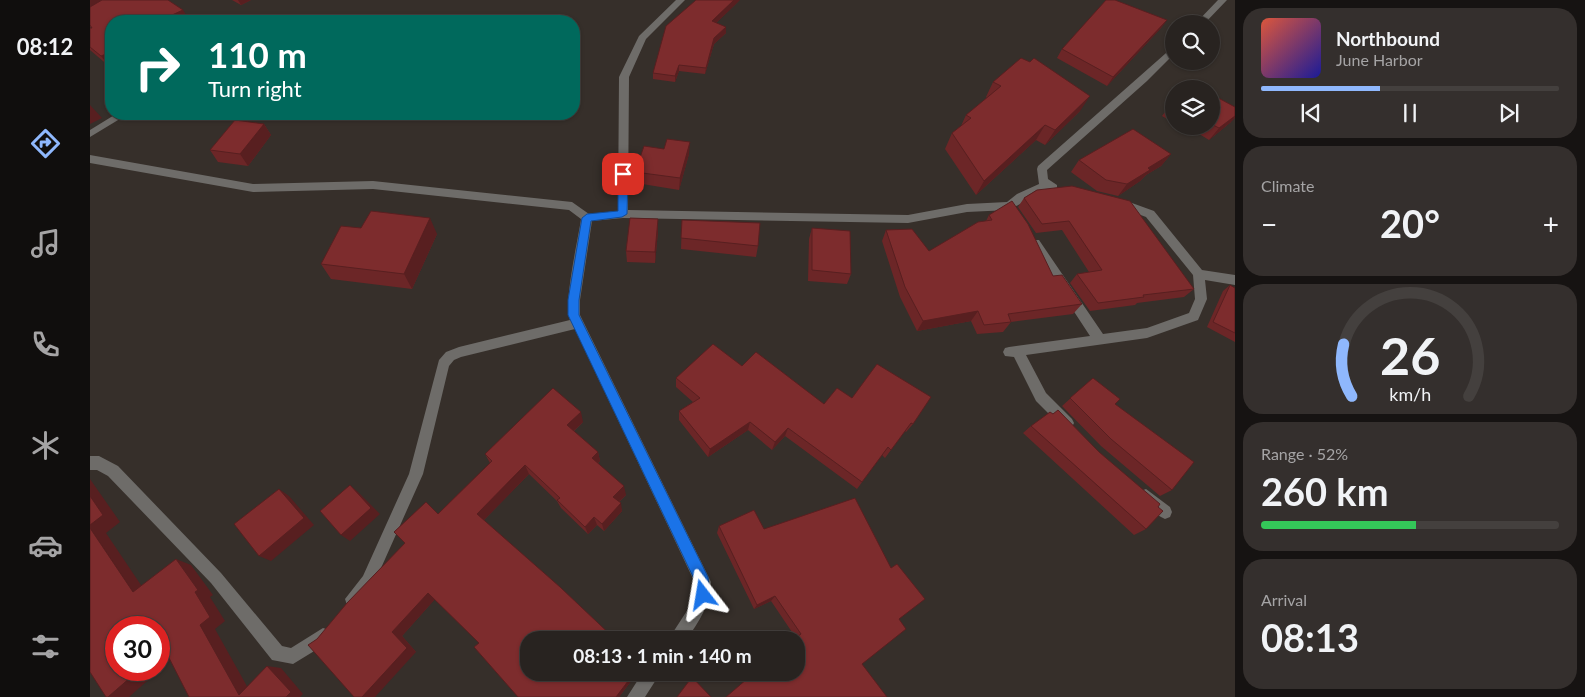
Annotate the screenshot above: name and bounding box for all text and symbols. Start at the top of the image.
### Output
map controls [1165,15,1220,135]
button: search [1165,15,1220,70]
text: Northbound [1336,27,1440,50]
text: 08:12 [17,33,73,60]
text: 110 m [208,33,307,75]
icon: right [125,35,190,100]
text: June Harbor [1336,50,1423,69]
text: Turn right [208,75,302,102]
button: layers [1165,80,1220,135]
icon: previous [1297,99,1325,127]
icon: pause [1396,99,1424,127]
icon: next [1495,99,1523,127]
icon: directions [28,126,63,161]
pin [602,153,644,195]
icon: arrive [609,160,637,188]
text: Climate [1261,176,1314,195]
text: 20° [1380,200,1440,246]
text: − [1261,207,1277,241]
text: + [1543,207,1559,241]
icon: music [28,226,63,261]
text: 26 [1380,324,1440,386]
icon: phone [28,327,63,362]
text: km/h [1389,383,1431,405]
icon: climate [28,428,63,463]
text: Range · 52% [1261,444,1348,463]
text: 260 km [1261,468,1389,514]
icon: car [28,528,63,563]
position arrow [676,568,728,620]
text: Arrival [1261,590,1307,609]
text: 08:13 [1261,614,1359,660]
speed limit sign: 30 [105,616,170,681]
icon: filters [28,629,63,664]
text: 08:13 · 1 min · 140 m [573,644,752,667]

